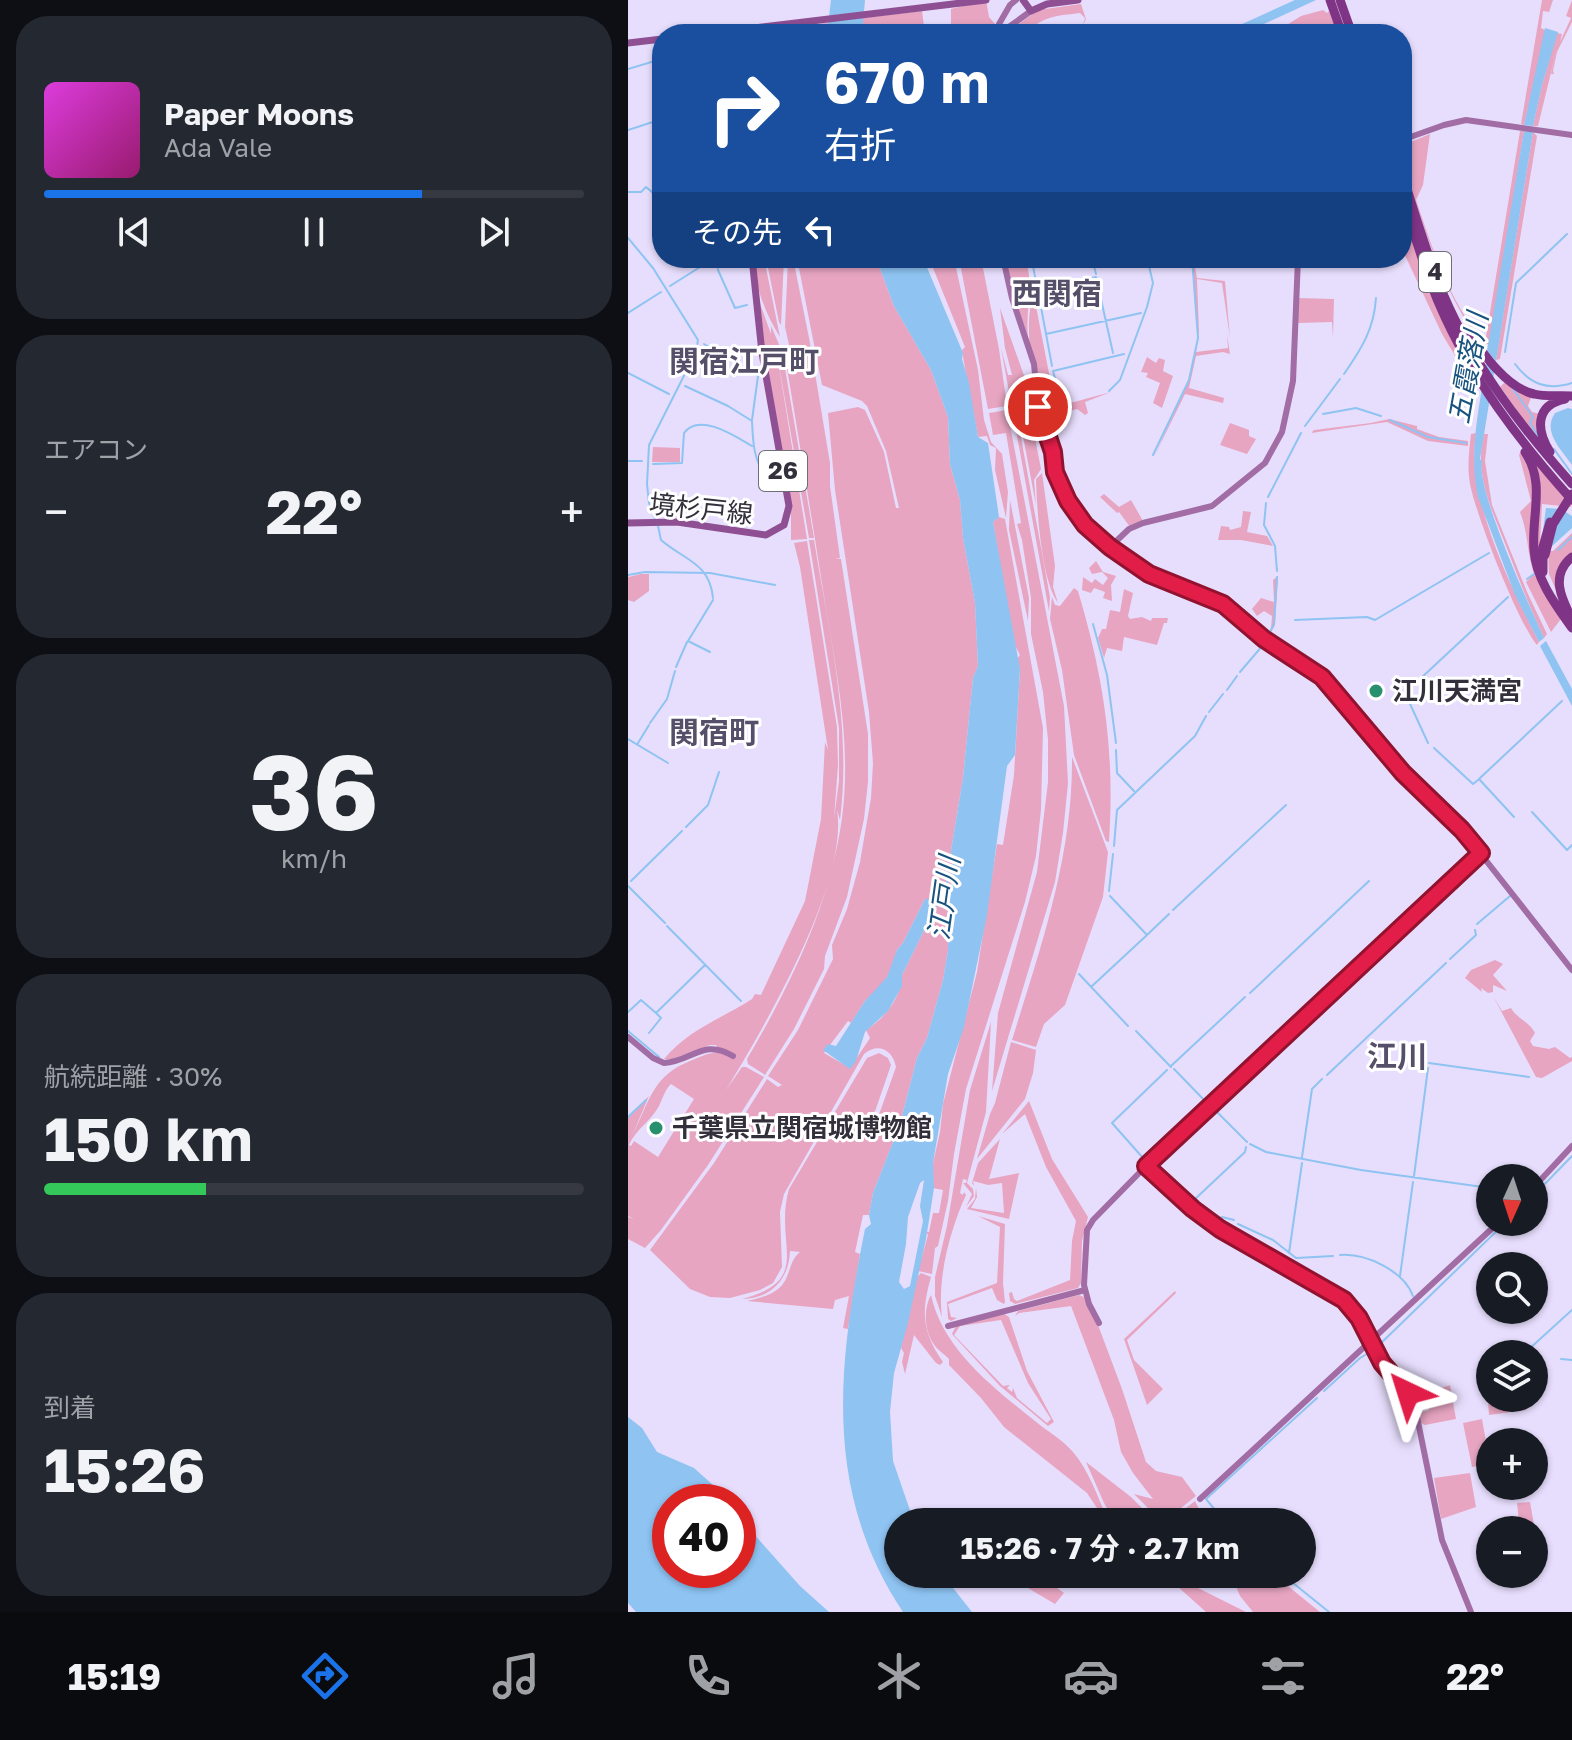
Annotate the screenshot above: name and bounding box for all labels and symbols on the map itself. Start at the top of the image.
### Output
road number: 4 [1419,252,1451,292]
district label: 西関宿 [1012,275,1102,311]
water label: 五霞落川 [1442,307,1494,426]
district label: 関宿江戸町 [669,343,819,379]
pin [1004,373,1072,441]
road number: 26 [759,451,807,491]
street label: 境杉戸線 [648,488,754,529]
place label: 江川天満宮 [1392,675,1522,706]
marker: 江川天満宮 [1367,682,1385,700]
district label: 関宿町 [669,714,759,750]
water label: 江戸川 [921,851,966,942]
district label: 江川 [1367,1038,1427,1074]
place label: 千葉県立関宿城博物館 [672,1112,932,1143]
marker: 千葉県立関宿城博物館 [647,1119,665,1137]
north arrow [1476,1164,1548,1236]
position arrow [1366,1351,1450,1435]
speed limit sign: 40 [652,1484,756,1588]

